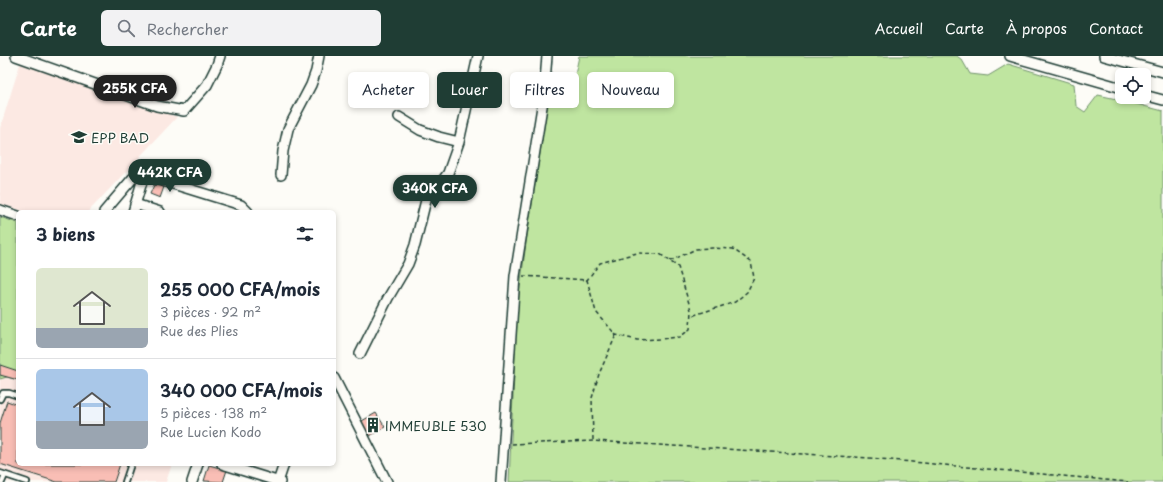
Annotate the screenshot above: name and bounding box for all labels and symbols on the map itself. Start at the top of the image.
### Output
pin: 255K CFA [94,75,176,109]
school or university icon: EPP BAD [70,128,88,146]
place label: EPP BAD [91,128,149,147]
pin: 442K CFA [129,159,211,193]
pin: 340K CFA [394,175,476,209]
building icon: IMMEUBLE 530 [364,416,382,434]
place label: IMMEUBLE 530 [385,416,486,435]

